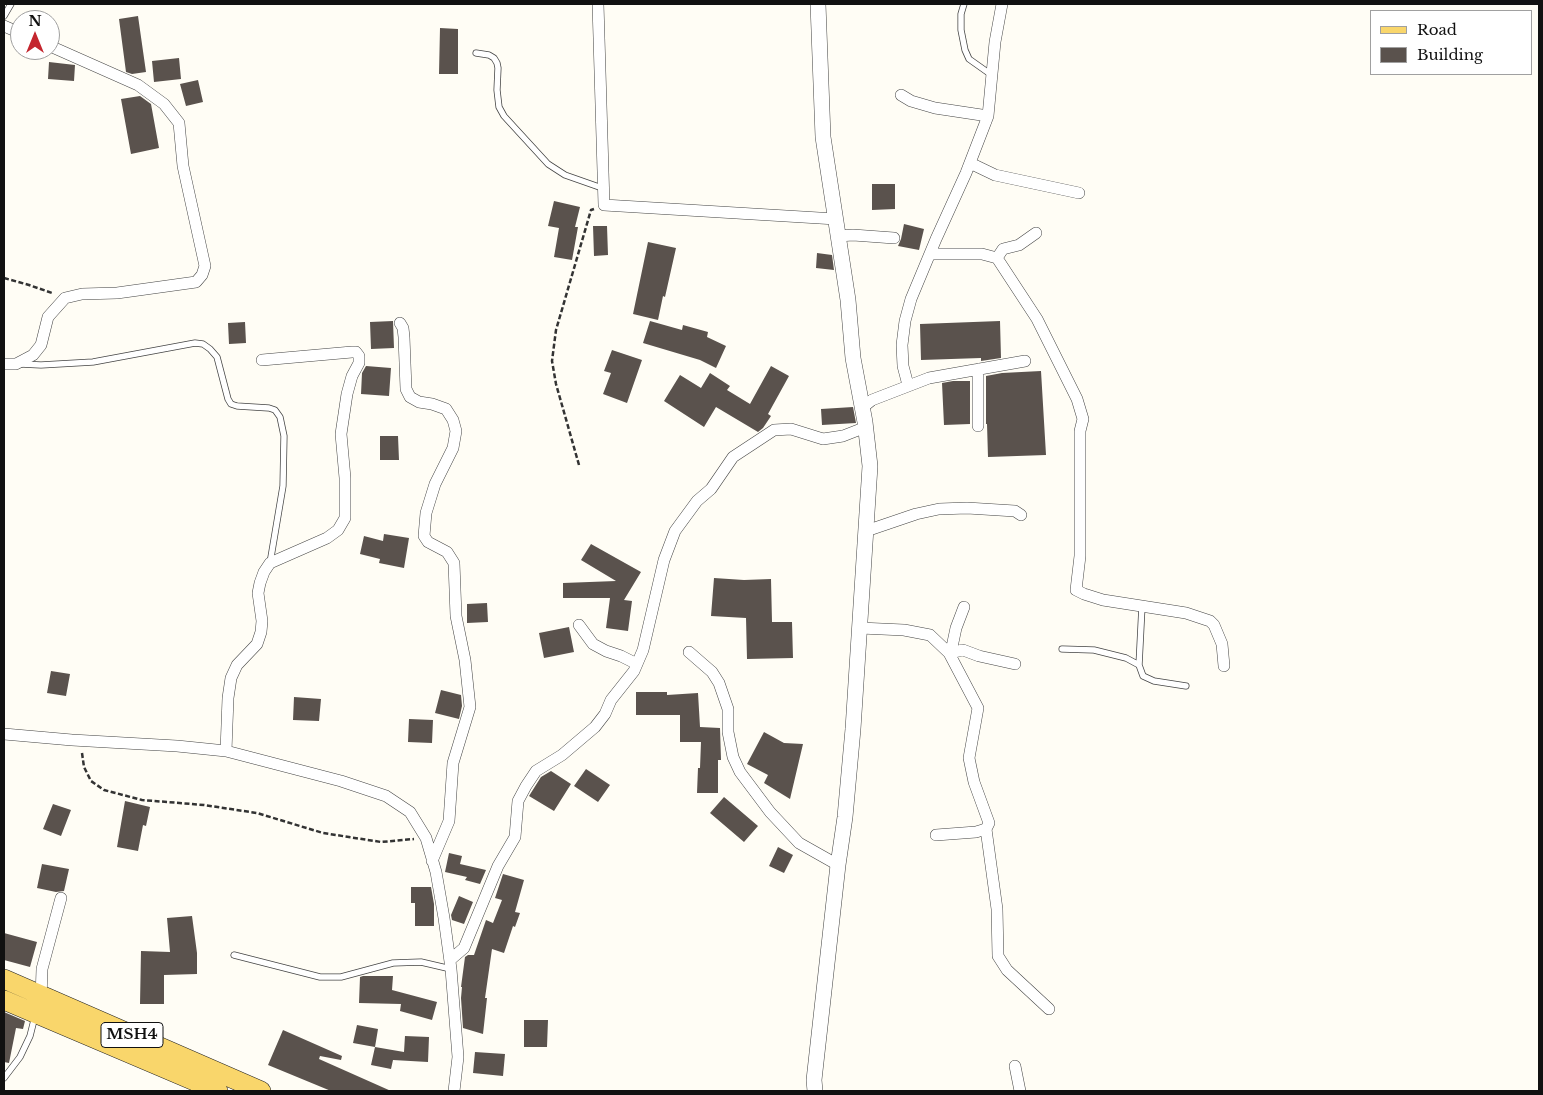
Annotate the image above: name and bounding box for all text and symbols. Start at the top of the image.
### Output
north arrow [10,10,60,60]
legend [1370,10,1533,75]
text: N [28,12,42,30]
text: Road [1417,20,1457,39]
text: Building [1417,45,1483,64]
road number: MSH4 [101,1022,163,1048]

